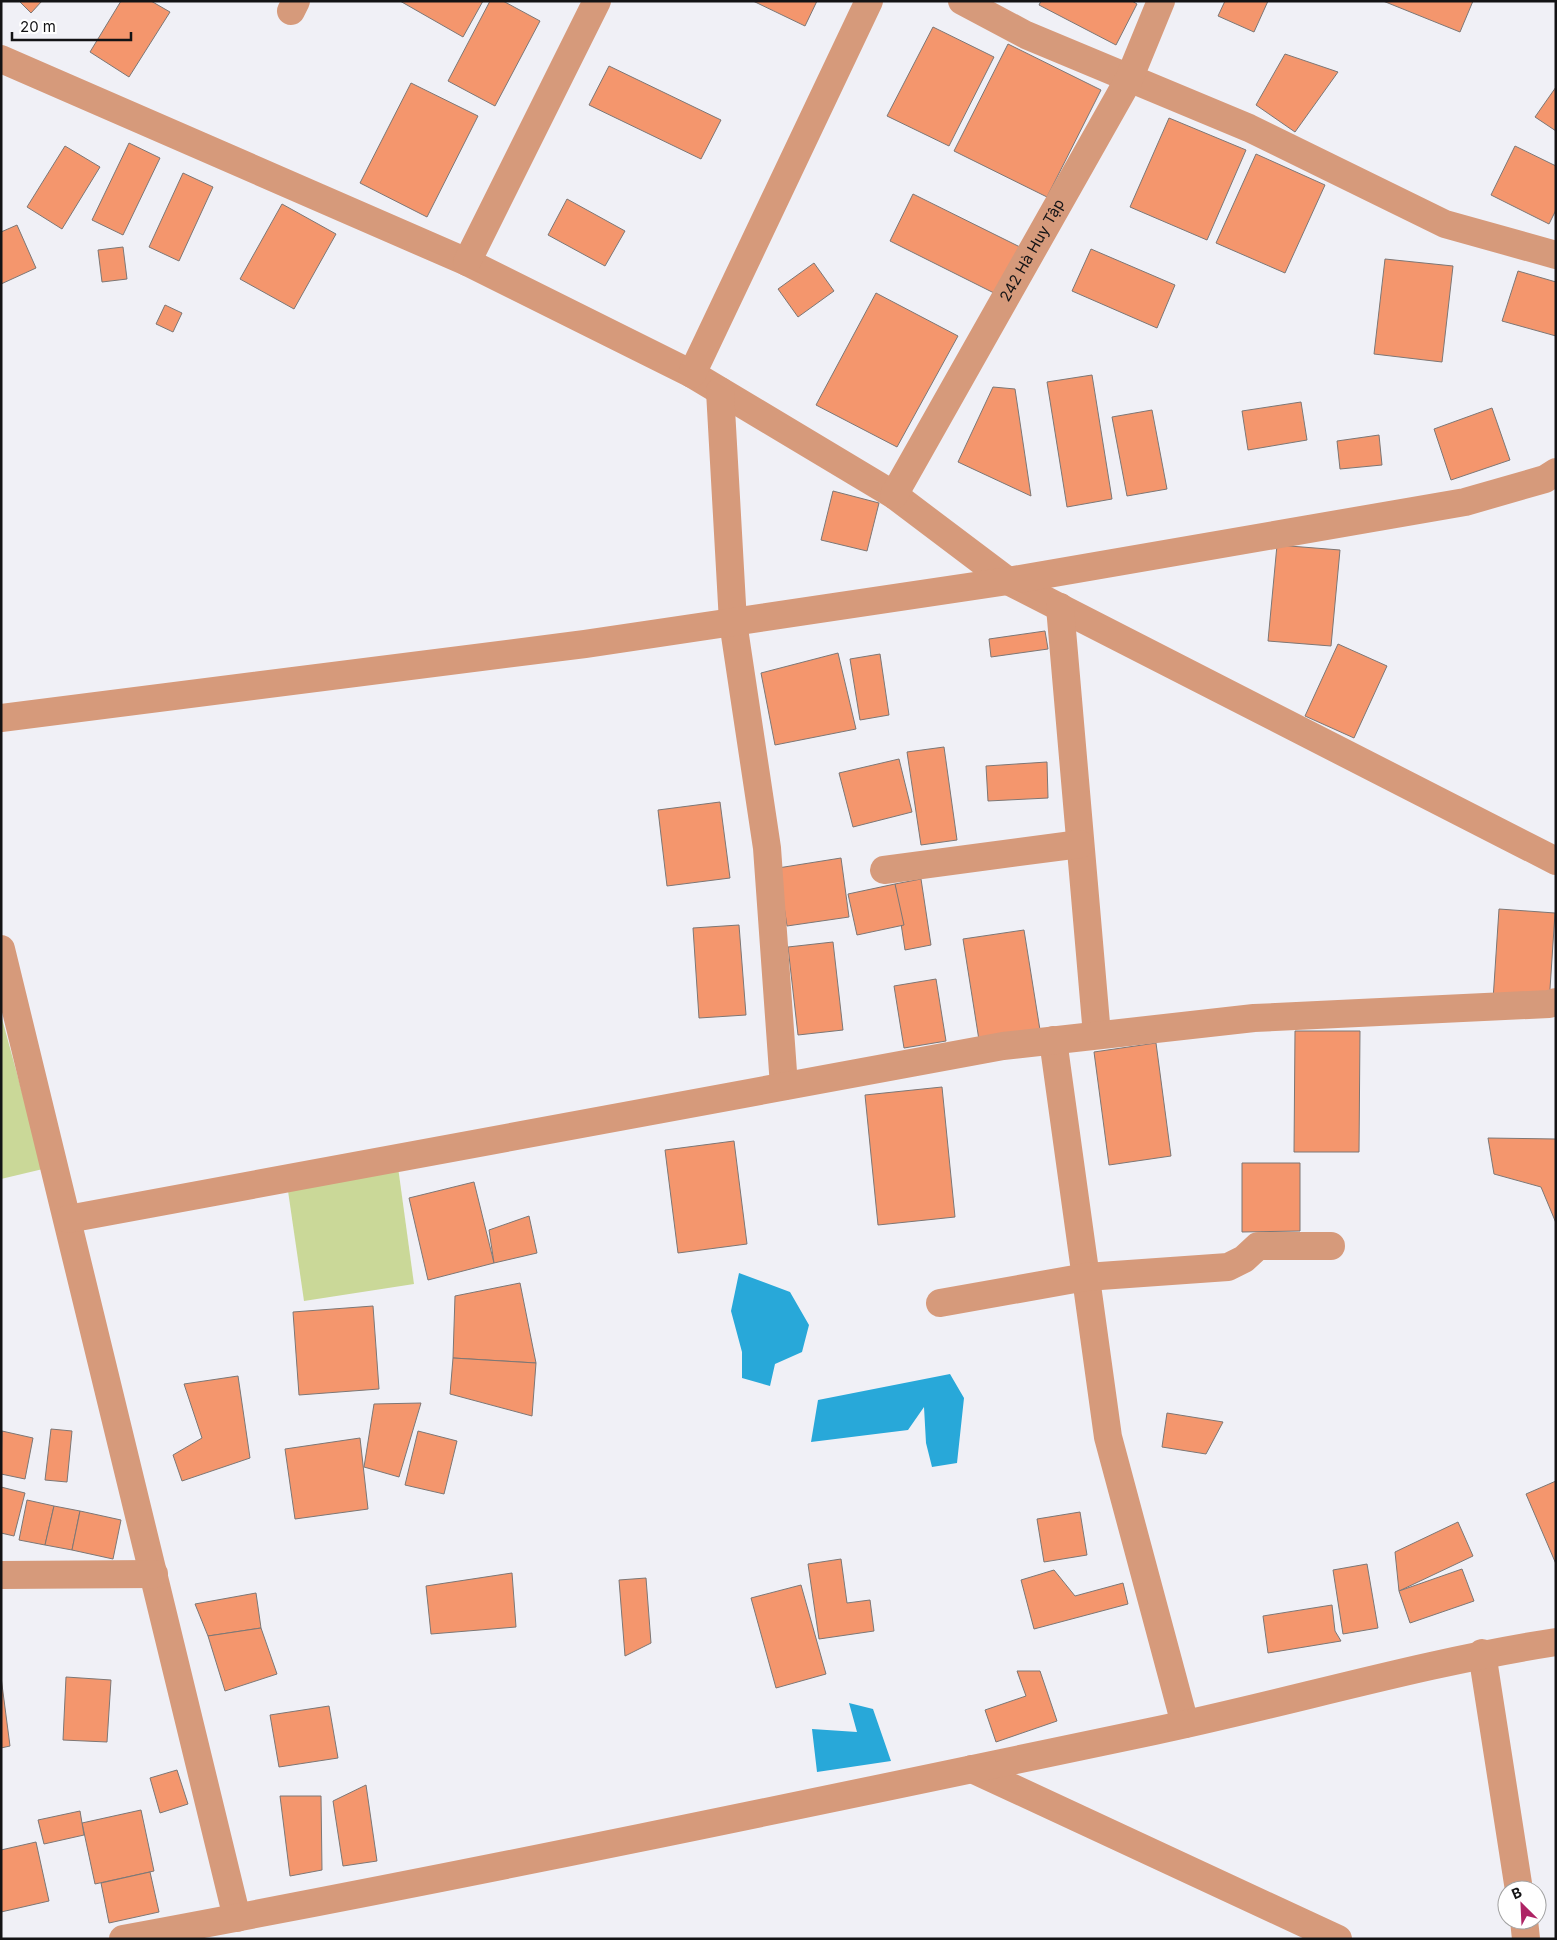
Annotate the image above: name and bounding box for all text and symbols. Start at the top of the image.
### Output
scale bar [12,10,131,42]
text: 20 m [20,17,56,36]
street label: 242 Hà Huy Tập [995,195,1068,305]
north arrow [1497,1880,1547,1930]
text: B [1509,1883,1524,1902]

